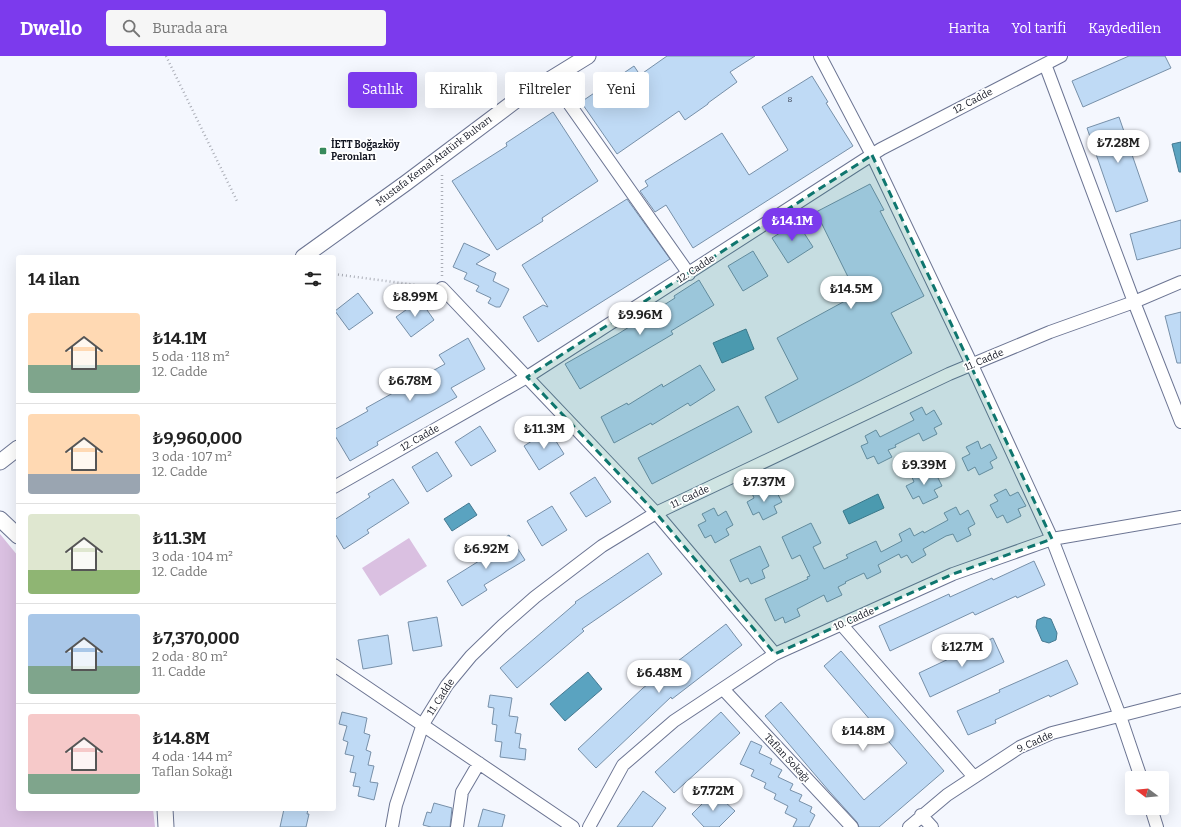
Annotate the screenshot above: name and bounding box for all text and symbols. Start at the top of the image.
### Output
search box [106,10,386,46]
text: Dwello [20,17,82,40]
icon: search [120,17,142,39]
text: Burada ara [152,19,228,37]
text: Harita [948,20,990,37]
text: Yol tarifi [1012,20,1066,37]
text: Kaydedilen [1088,20,1161,37]
chip: Satılık [348,72,417,108]
chip: Kiralık [425,72,497,108]
chip: Filtreler [505,72,585,108]
chip: Yeni [593,72,649,108]
street label: 12. Cadde [951,86,995,116]
house number: 8 [788,95,793,104]
street label: Mustafa Kemal Atatürk Bulvarı [374,113,494,209]
pin: ₺7.28M [1085,130,1151,164]
text: ₺7.28M [1096,135,1140,150]
place label: İETT Boğazköy Peronları [331,138,400,163]
marker: İETT Boğazköy Peronları [318,146,328,156]
pin: ₺14.1M [759,208,825,242]
text: ₺14.1M [771,213,813,228]
street label: 12. Cadde [675,252,717,286]
icon: filters [302,268,324,290]
text: 14 ilan [28,269,80,290]
pin: ₺14.5M [818,276,884,310]
text: ₺14.5M [829,281,873,296]
pin: ₺8.99M [382,284,448,318]
text: ₺8.99M [392,289,438,304]
pin: ₺9.96M [607,302,673,336]
text: ₺9.96M [617,307,663,322]
text: ₺14.1M [152,328,207,349]
icon: home [60,329,108,377]
street label: 11. Cadde [963,346,1005,374]
text: 5 oda · 118 m² [152,349,230,364]
text: 12. Cadde [152,364,207,379]
pin: ₺6.78M [377,368,443,402]
text: ₺6.78M [388,373,432,388]
pin: ₺11.3M [511,416,577,450]
text: ₺11.3M [523,421,565,436]
street label: 12. Cadde [399,422,441,454]
text: ₺9,960,000 [152,428,242,449]
icon: home [60,430,108,478]
text: 3 oda · 107 m² [152,449,232,464]
pin: ₺9.39M [891,452,957,486]
text: ₺9.39M [901,457,947,472]
text: 12. Cadde [152,464,207,479]
pin: ₺7.37M [731,469,797,503]
text: ₺7.37M [742,474,786,489]
street label: 11. Cadde [669,483,711,511]
text: ₺11.3M [152,528,206,549]
icon: home [60,530,108,578]
pin: ₺6.92M [453,536,519,570]
text: ₺6.92M [463,541,509,556]
text: 3 oda · 104 m² [152,549,233,564]
text: 12. Cadde [152,564,207,579]
street label: 10. Cadde [832,605,876,633]
text: ₺7,370,000 [152,628,240,649]
icon: home [60,630,108,678]
pin: ₺12.7M [929,634,995,668]
text: ₺12.7M [941,639,983,654]
text: 2 oda · 80 m² [152,649,228,664]
pin: ₺6.48M [626,660,692,694]
text: 11. Cadde [152,664,206,679]
text: ₺6.48M [636,665,682,680]
street label: 11. Cadde [425,676,457,718]
pin: ₺14.8M [830,718,896,752]
text: ₺14.8M [841,723,885,738]
text: ₺14.8M [152,728,210,749]
street label: 9. Cadde [1015,729,1055,755]
icon: home [60,730,108,778]
street label: Taflan Sokağı [762,731,813,785]
text: 4 oda · 144 m² [152,749,232,764]
text: Taflan Sokağı [152,764,232,779]
north arrow [1125,771,1169,815]
map controls [1125,771,1169,815]
pin: ₺7.72M [680,778,746,812]
text: ₺7.72M [692,783,734,798]

